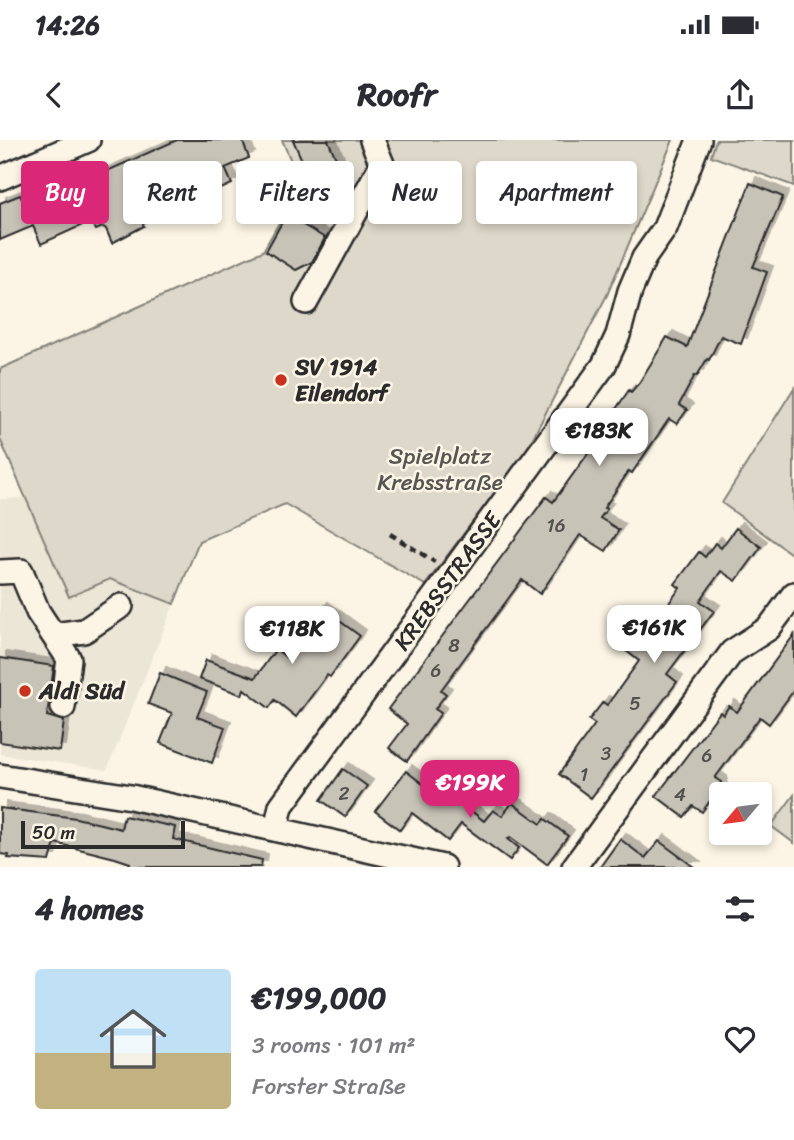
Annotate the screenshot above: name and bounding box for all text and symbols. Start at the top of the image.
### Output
text: 14:26 [35,2,100,48]
text: Roofr [357,66,437,123]
icon: back [35,76,73,114]
icon: share [721,76,759,114]
chip: Buy [21,161,109,224]
chip: Rent [123,161,222,224]
chip: Filters [236,161,354,224]
chip: New [368,161,462,224]
chip: Apartment [476,161,637,224]
place label: SV 1914 Eilendorf [294,347,391,414]
marker: SV 1914 Eilendorf [273,372,289,388]
pin: €183K [550,408,648,468]
text: €183K [566,410,632,451]
park label: Spielplatz Krebsstraße [377,436,503,503]
street label: KREBSSTRASSE [383,502,513,660]
house number: 16 [547,509,565,542]
pin: €118K [243,606,341,666]
pin: €161K [605,606,703,665]
text: €161K [623,607,685,648]
text: €118K [261,608,323,649]
house number: 8 [448,629,460,662]
house number: 6 [431,654,441,687]
place label: Aldi Süd [38,671,126,712]
marker: Aldi Süd [17,683,33,699]
house number: 5 [629,687,641,720]
house number: 3 [601,737,612,770]
house number: 6 [702,739,712,772]
house number: 1 [580,758,588,791]
pin: €199K [421,760,519,820]
text: €199K [436,762,504,803]
house number: 2 [339,777,350,810]
house number: 4 [674,778,686,811]
north arrow [709,782,772,845]
map controls [709,782,772,845]
text: 50 m [32,816,75,849]
scale bar [21,818,186,850]
text: 4 homes [35,882,143,936]
icon: filters [721,890,759,928]
text: €199,000 [252,971,387,1025]
icon: home [91,997,175,1081]
icon: heart [721,1020,759,1058]
text: 3 rooms · 101 m² [252,1025,416,1066]
text: Forster Straße [252,1066,406,1107]

